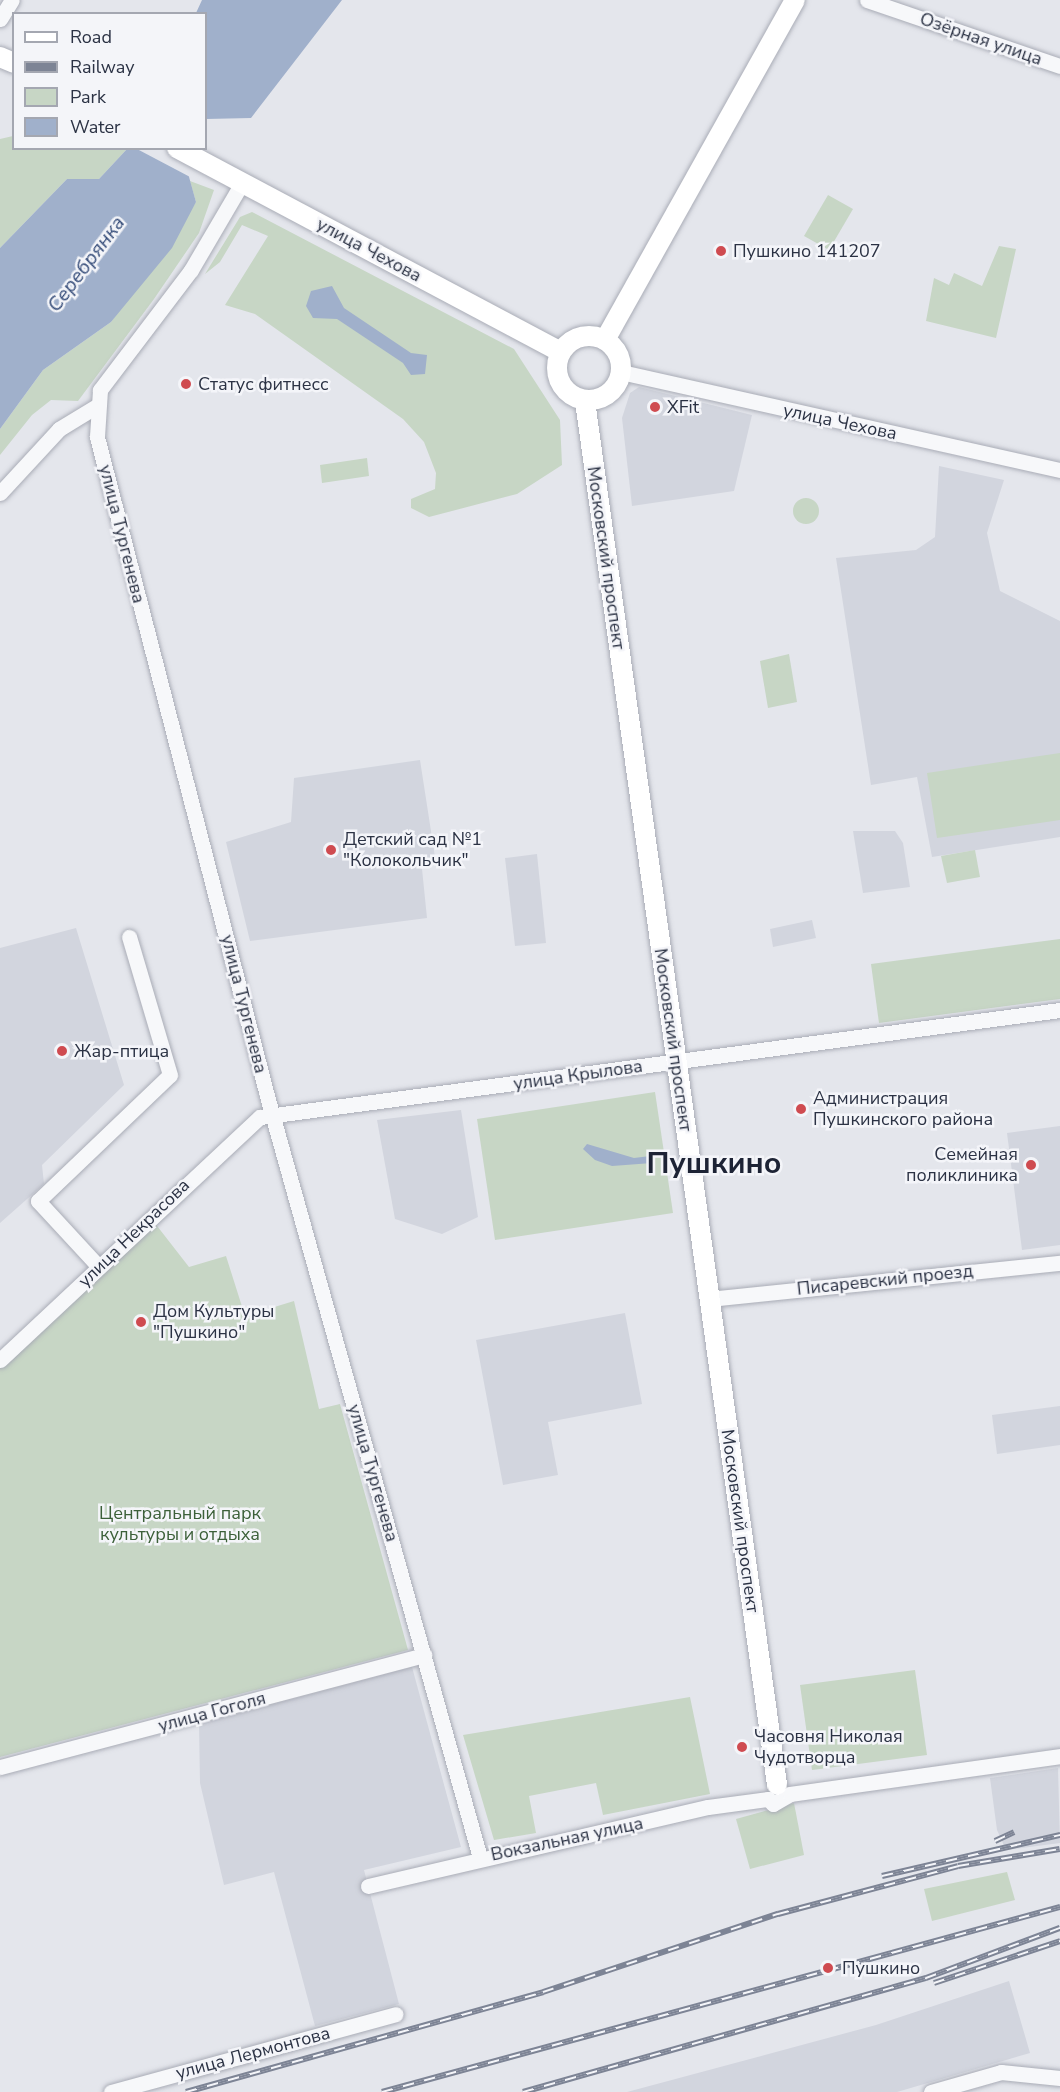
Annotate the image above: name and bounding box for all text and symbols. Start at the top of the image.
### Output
street label: Озёрная улица [917,8,1045,70]
legend [12,12,207,150]
text: Road [70,25,112,49]
text: Railway [70,55,135,79]
text: Park [70,85,106,109]
text: Water [70,115,121,139]
water label: Серебрянка [42,211,130,317]
street label: улица Чехова [313,213,425,287]
place label: Пушкино 141207 [733,240,881,262]
marker: Пушкино 141207 [714,244,728,258]
place label: Статус фитнесс [198,373,328,395]
marker: Статус фитнесс [179,377,193,391]
place label: XFit [667,396,699,418]
street label: улица Чехова [781,399,899,445]
marker: XFit [648,400,662,414]
street label: улица Тургенева [94,463,150,605]
street label: Московский проспект [582,465,630,651]
place label: Детский сад №1 "Колокольчик" [343,829,482,872]
marker: Детский сад №1 "Колокольчик" [324,843,338,857]
street label: улица Тургенева [216,933,272,1075]
street label: Московский проспект [649,947,697,1133]
place label: Жар-птица [74,1040,169,1062]
marker: Жар-птица [55,1044,69,1058]
street label: улица Крылова [512,1055,644,1095]
place label: Администрация Пушкинского района [813,1088,993,1130]
marker: Администрация Пушкинского района [794,1102,808,1116]
place label: Семейная поликлиника [906,1144,1018,1186]
district label: Пушкино [647,1146,781,1182]
marker: Семейная поликлиника [1022,1156,1040,1174]
street label: улица Некрасова [74,1174,194,1292]
street label: Писаревский проезд [796,1260,974,1300]
place label: Дом Культуры "Пушкино" [153,1301,274,1344]
marker: Дом Культуры "Пушкино" [134,1315,148,1329]
street label: улица Тургенева [343,1402,403,1544]
street label: Московский проспект [716,1428,764,1614]
park label: Центральный парк культуры и отдыха [99,1503,261,1546]
street label: улица Гоголя [156,1687,268,1737]
place label: Часовня Николая Чудотворца [754,1726,903,1768]
marker: Часовня Николая Чудотворца [735,1740,749,1754]
street label: Вокзальная улица [489,1812,645,1866]
place label: Пушкино [842,1957,920,1979]
marker: Пушкино [819,1959,837,1977]
street label: улица Лермонтова [173,2022,333,2084]

